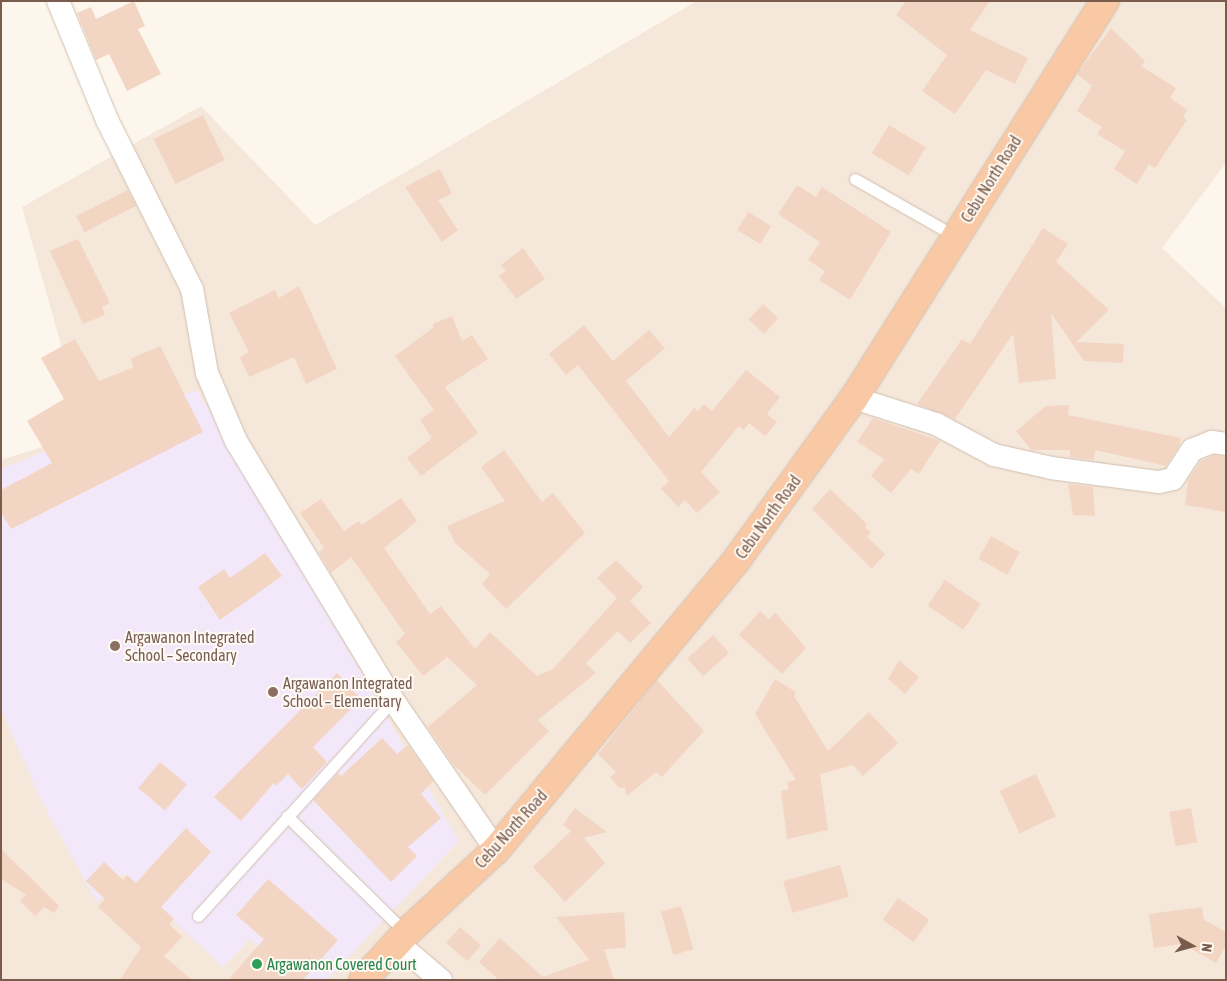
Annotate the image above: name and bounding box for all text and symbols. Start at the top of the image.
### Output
street label: Cebu North Road [957,132,1025,226]
street label: Cebu North Road [731,471,805,563]
place label: Argawanon Integrated School – Secondary [125,627,255,665]
marker: Argawanon Integrated School – Secondary [109,640,121,652]
place label: Argawanon Integrated School – Elementary [283,673,413,711]
marker: Argawanon Integrated School – Elementary [267,686,279,698]
street label: Cebu North Road [471,786,551,872]
north arrow [1167,921,1217,971]
text: N [1198,943,1215,953]
place label: Argawanon Covered Court [267,954,417,974]
marker: Argawanon Covered Court [251,958,263,970]

